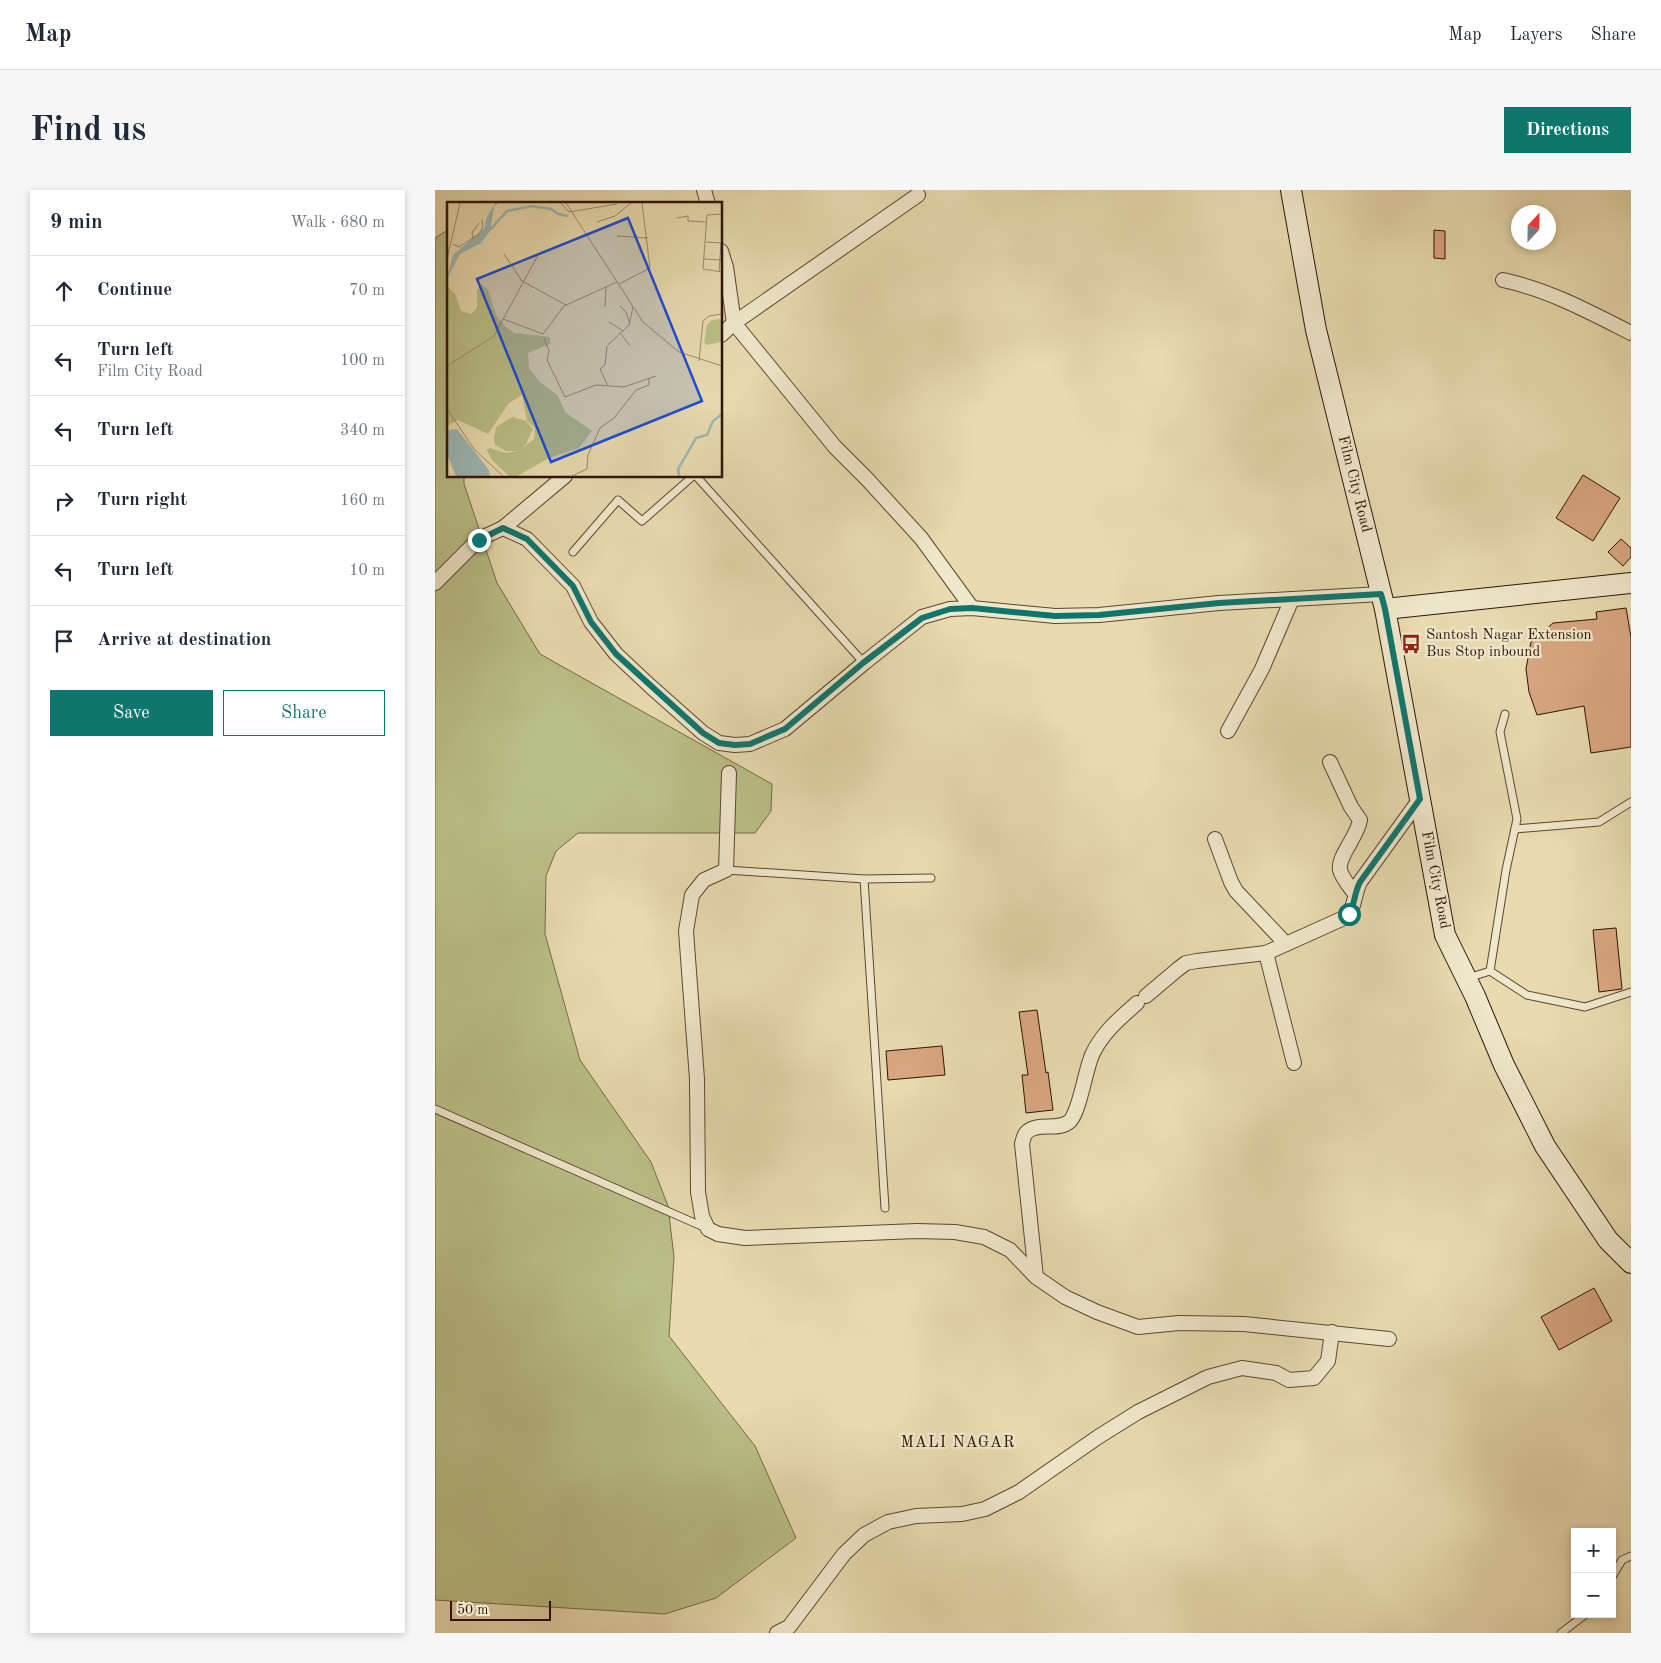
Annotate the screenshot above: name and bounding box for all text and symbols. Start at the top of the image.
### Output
text: Map [25,23,72,47]
text: Map [1448,26,1482,44]
text: Layers [1510,26,1562,44]
text: Share [1590,26,1636,44]
button: Directions [1504,107,1631,153]
text: Find us [30,113,146,148]
inset map [447,202,723,478]
north arrow [1511,205,1556,250]
text: 9 min [50,212,103,233]
text: Walk · 680 m [290,215,385,231]
icon: ahead [50,277,78,305]
text: Continue [97,281,172,300]
text: 70 m [349,283,385,299]
text: Turn left [97,341,174,360]
icon: left [50,347,78,375]
text: 100 m [340,353,385,369]
text: Film City Road [97,364,203,380]
icon: left [50,417,78,445]
text: Turn left [97,421,174,440]
text: 340 m [340,423,385,439]
street label: Film City Road [1335,434,1373,534]
icon: right [50,487,78,515]
text: Turn right [97,491,187,510]
text: 160 m [340,493,385,509]
route end [468,529,491,552]
icon: left [50,557,78,585]
text: Turn left [97,561,174,580]
text: 10 m [349,563,385,579]
icon: arrive [50,627,78,655]
place label: Santosh Nagar Extension Bus Stop inbound [1426,628,1592,660]
text: Arrive at destination [97,631,271,650]
bus stop icon: Santosh Nagar Extension Bus Stop inbound [1400,633,1422,655]
button: Save [50,690,213,736]
button: Share [223,690,385,736]
street label: Film City Road [1418,830,1452,930]
route start [1338,903,1361,926]
district label: MALI NAGAR [900,1435,1016,1451]
map controls [1571,1528,1616,1618]
button: + [1571,1528,1616,1573]
button: − [1571,1573,1616,1618]
scale bar [450,1598,551,1621]
text: 50 m [457,1603,488,1617]

